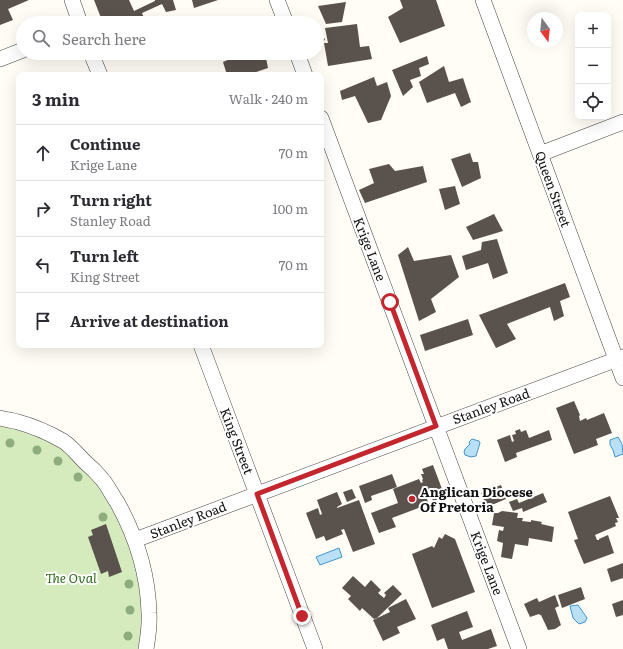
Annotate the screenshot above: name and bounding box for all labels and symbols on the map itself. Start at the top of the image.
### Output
north arrow [527,12,563,48]
street label: Queen Street [531,148,576,230]
street label: Krige Lane [350,214,391,284]
route start [381,293,399,311]
street label: Stanley Road [450,383,532,428]
street label: King Street [216,405,259,477]
place label: Anglican Diocese Of Pretoria [420,482,533,516]
marker: Anglican Diocese Of Pretoria [407,494,417,504]
street label: Stanley Road [147,496,229,543]
street label: Krige Lane [467,528,508,598]
park label: The Oval [45,568,97,587]
route end [293,607,311,625]

